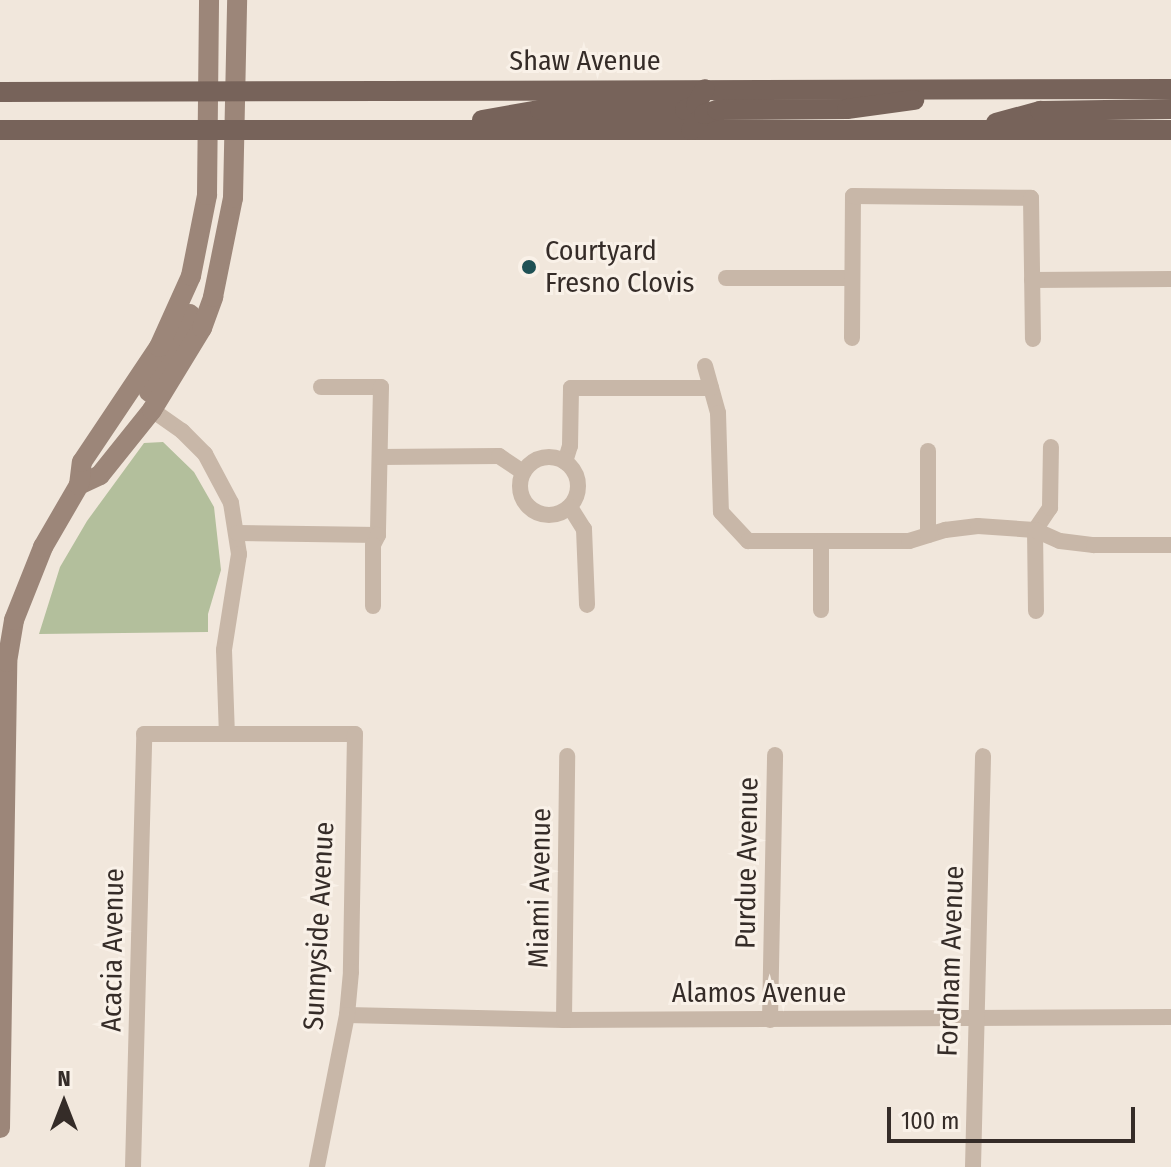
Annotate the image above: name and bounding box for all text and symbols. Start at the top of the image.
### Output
street label: Shaw Avenue [509,44,661,78]
place label: Courtyard Fresno Clovis [545,234,694,300]
marker: Courtyard Fresno Clovis [520,258,538,276]
street label: Purdue Avenue [729,777,765,949]
street label: Miami Avenue [522,808,558,968]
street label: Sunnyside Avenue [297,821,341,1031]
street label: Fordham Avenue [931,865,971,1057]
street label: Acacia Avenue [95,868,131,1032]
street label: Alamos Avenue [672,976,846,1010]
north arrow [24,1063,104,1143]
text: N [57,1065,71,1092]
scale bar [891,1091,1139,1141]
text: 100 m [901,1107,959,1135]

